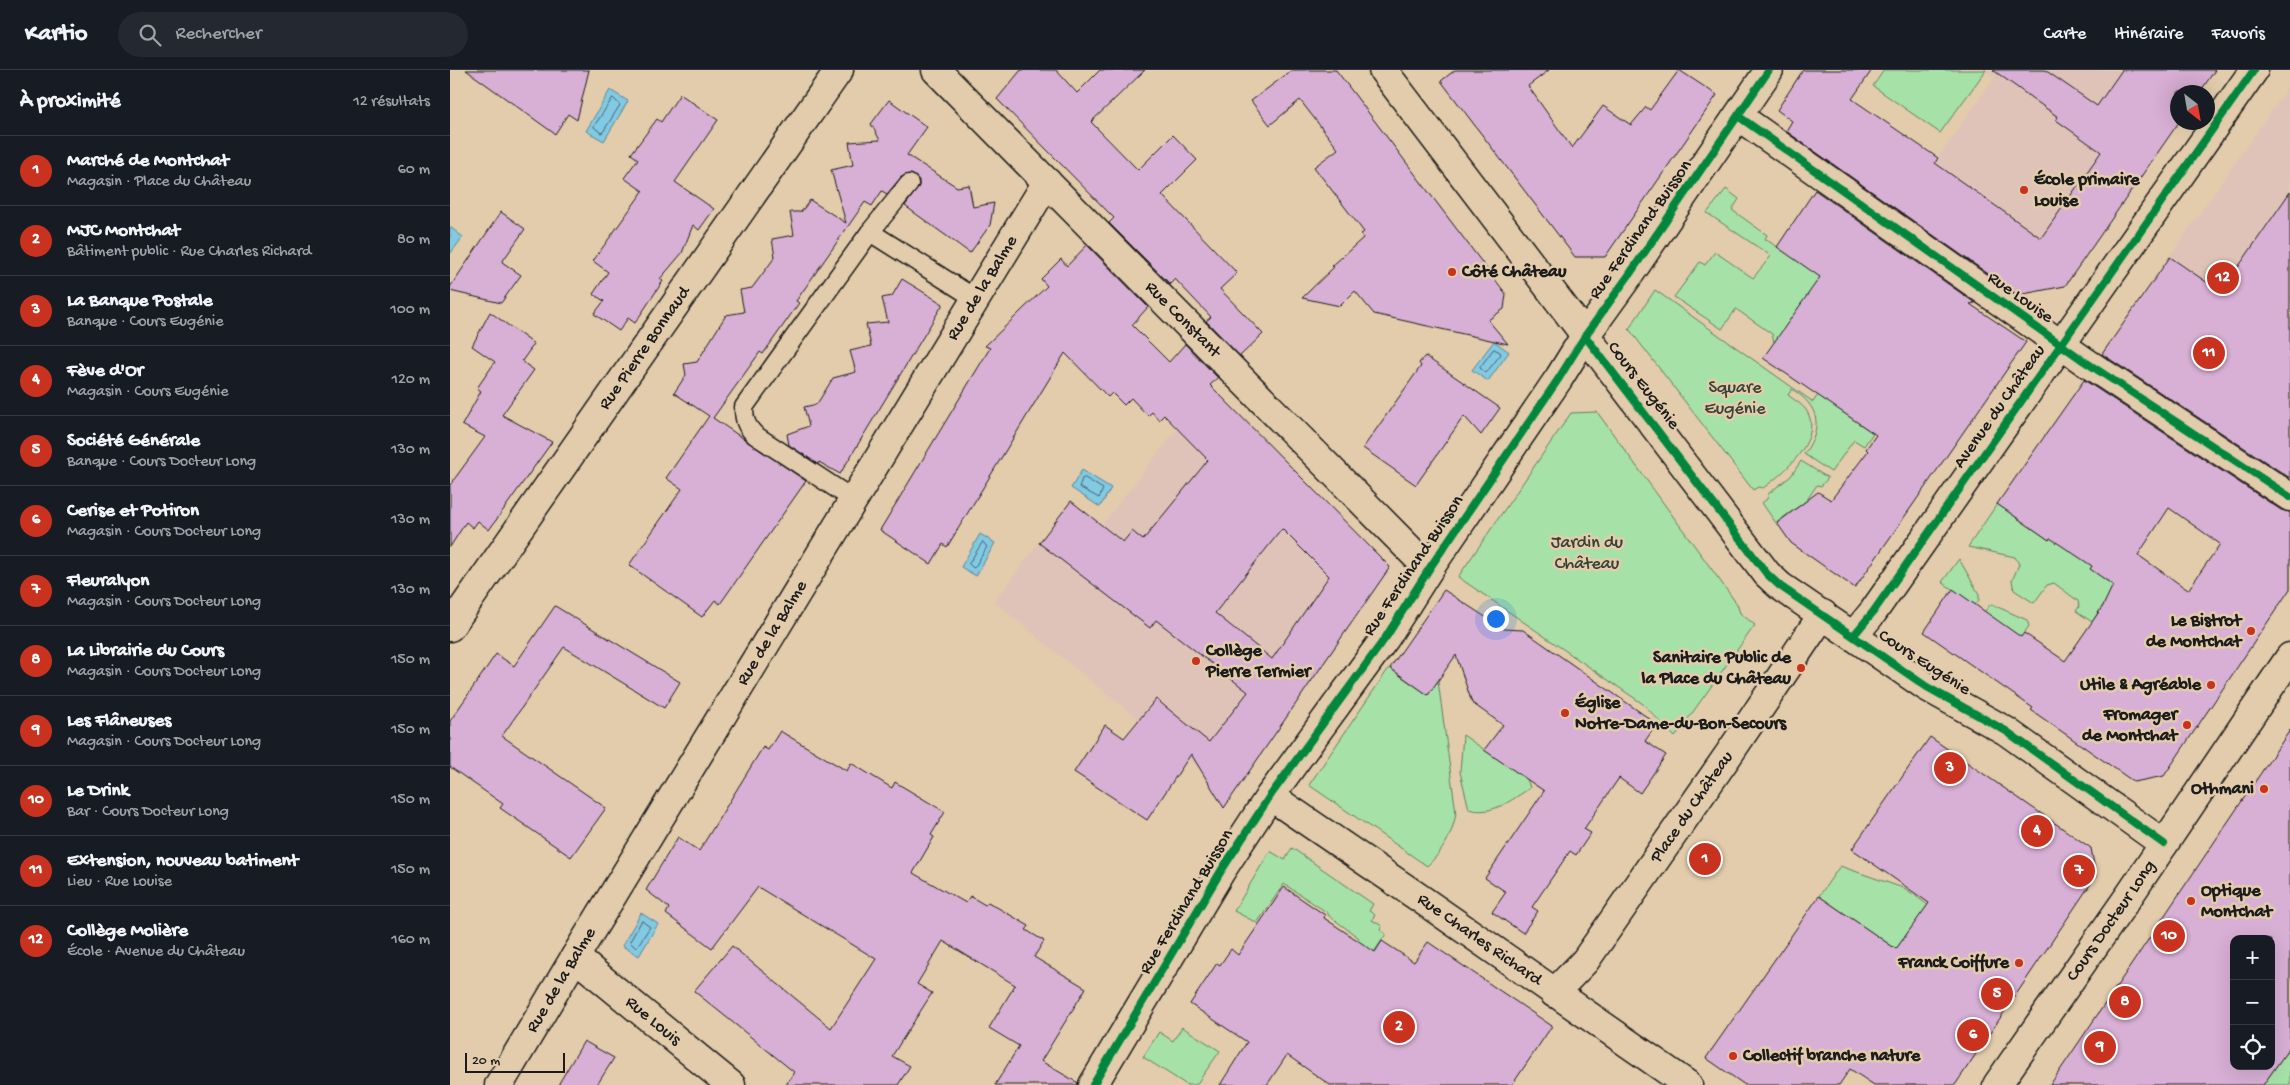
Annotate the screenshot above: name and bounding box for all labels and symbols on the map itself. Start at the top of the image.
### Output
north arrow [2170,85,2215,130]
street label: Rue Ferdinand Buisson [1585,156,1697,304]
place label: École primaire Louise [2034,169,2140,212]
marker: École primaire Louise [2018,184,2030,196]
street label: Rue de la Balme [942,231,1023,344]
pin: 12 [2207,259,2239,297]
place label: Côté Château [1461,262,1567,283]
marker: Côté Château [1446,266,1458,278]
street label: Rue Louise [1983,268,2058,329]
street label: Rue Constant [1140,277,1226,363]
street label: Rue Pierre Bonnaud [594,281,696,414]
pin: 11 [2193,334,2225,372]
street label: Cours Eugénie [1602,338,1684,435]
street label: Avenue du Château [1949,341,2051,473]
park label: Square Eugénie [1705,378,1766,420]
street label: Rue Ferdinand Buisson [1359,491,1469,640]
park label: Jardin du Château [1551,533,1624,575]
street label: Rue de la Balme [732,576,813,689]
your location [1483,606,1509,632]
place label: Le Bistrot de Montchat [2146,611,2243,653]
street label: Cours Eugénie [1874,625,1975,701]
marker: Le Bistrot de Montchat [2245,625,2257,637]
place label: Collège Pierre Termier [1205,641,1313,683]
place label: Sanitaire Public de la Place du Château [1640,648,1792,690]
marker: Collège Pierre Termier [1190,655,1202,667]
marker: Sanitaire Public de la Place du Château [1795,662,1807,674]
place label: Utile & Agréable [2080,675,2202,696]
marker: Utile & Agréable [2205,679,2217,691]
place label: Église Notre-Dame-du-Bon-Secours [1575,692,1788,735]
place label: Fromager de Montchat [2082,705,2180,747]
marker: Église Notre-Dame-du-Bon-Secours [1559,707,1571,719]
marker: Fromager de Montchat [2181,719,2193,731]
street label: Place du Château [1645,747,1738,868]
pin: 3 [1934,749,1966,787]
place label: Othmani [2191,779,2254,800]
marker: Othmani [2258,783,2270,795]
pin: 4 [2021,812,2053,850]
street label: Rue Ferdinand Buisson [1135,825,1239,978]
pin: 1 [1689,840,1721,878]
pin: 7 [2063,852,2095,890]
street label: Cours Docteur Long [2062,856,2160,985]
place label: Optique Montchat [2201,881,2274,923]
street label: Rue Charles Richard [1413,889,1547,991]
marker: Optique Montchat [2185,895,2197,907]
pin: 10 [2153,917,2185,955]
street label: Rue de la Balme [522,923,601,1037]
place label: Franck Coiffure [1897,953,2010,974]
marker: Franck Coiffure [2013,957,2025,969]
pin: 5 [1981,975,2013,1013]
pin: 8 [2109,983,2141,1021]
street label: Rue Louis [621,992,686,1051]
pin: 2 [1383,1008,1415,1046]
pin: 6 [1957,1016,1989,1054]
pin: 9 [2084,1028,2116,1066]
place label: Collectif branche nature [1742,1046,1921,1067]
scale bar [465,1050,565,1073]
marker: Collectif branche nature [1727,1050,1739,1062]

